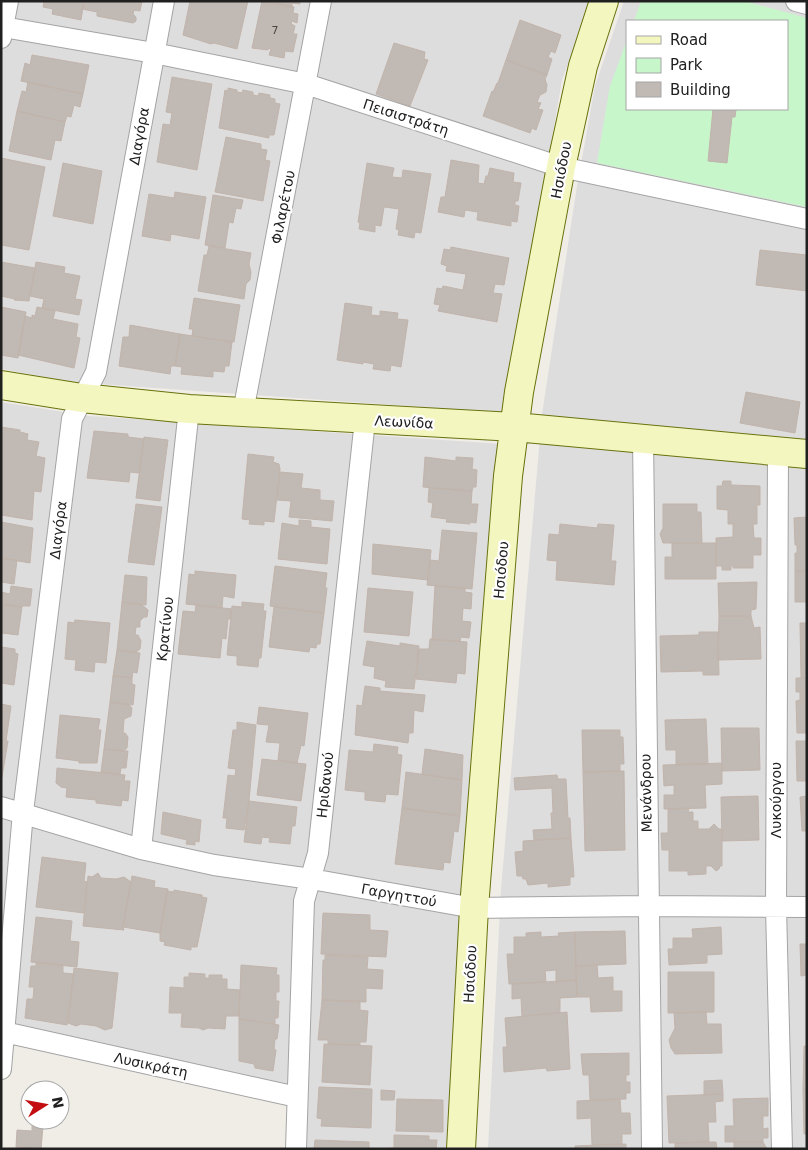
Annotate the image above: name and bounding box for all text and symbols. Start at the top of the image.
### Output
legend [626,20,788,110]
house number: 7 [272,24,279,37]
text: Road [670,31,708,49]
text: Park [670,56,703,74]
text: Building [670,81,731,99]
street label: Πεισιστράτη [361,96,451,138]
street label: Διαγόρα [126,106,152,166]
street label: Ησιόδου [548,140,574,200]
street label: Φιλαρέτου [268,169,298,245]
street label: Λεωνίδα [374,412,434,432]
street label: Διαγόρα [46,500,70,560]
street label: Ησιόδου [491,540,511,600]
street label: Κρατίνου [154,596,176,662]
street label: Ηριδανού [314,751,336,819]
street label: Μενάνδρου [637,754,655,832]
street label: Λυκούργου [768,762,784,838]
street label: Γαργηττού [360,880,438,910]
street label: Ησιόδου [460,945,480,1003]
street label: Λυσικράτη [113,1049,189,1081]
north arrow [20,1080,70,1130]
text: N [49,1095,67,1110]

